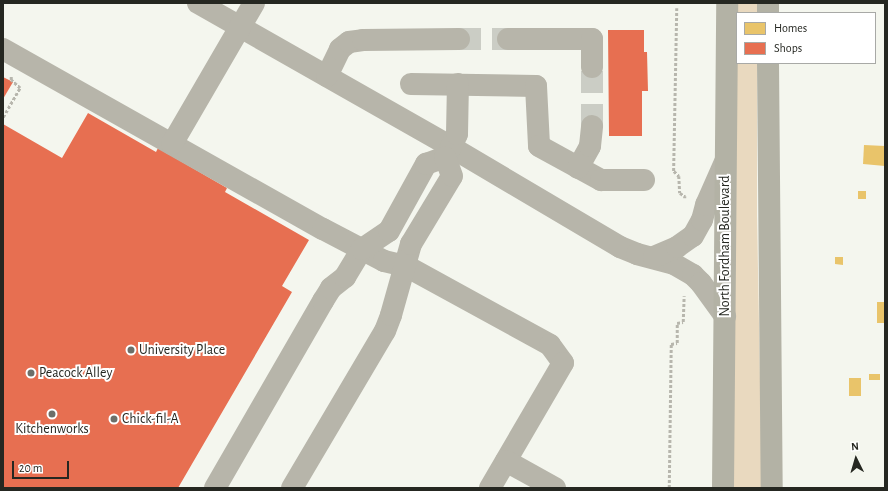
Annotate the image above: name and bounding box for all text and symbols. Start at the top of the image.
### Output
legend [736,12,876,64]
text: Homes [774,22,807,34]
text: Shops [774,42,802,54]
street label: North Fordham Boulevard [717,176,733,316]
place label: University Place [139,342,225,358]
marker: University Place [126,345,136,355]
place label: Peacock Alley [39,365,112,381]
marker: Peacock Alley [26,368,36,378]
marker: Kitchenworks [47,409,57,419]
place label: Chick-fil-A [122,411,179,427]
marker: Chick-fil-A [109,414,119,424]
place label: Kitchenworks [15,421,89,437]
north arrow [836,439,876,479]
text: N [851,441,859,452]
scale bar [14,453,71,479]
text: 20 m [19,462,42,474]

